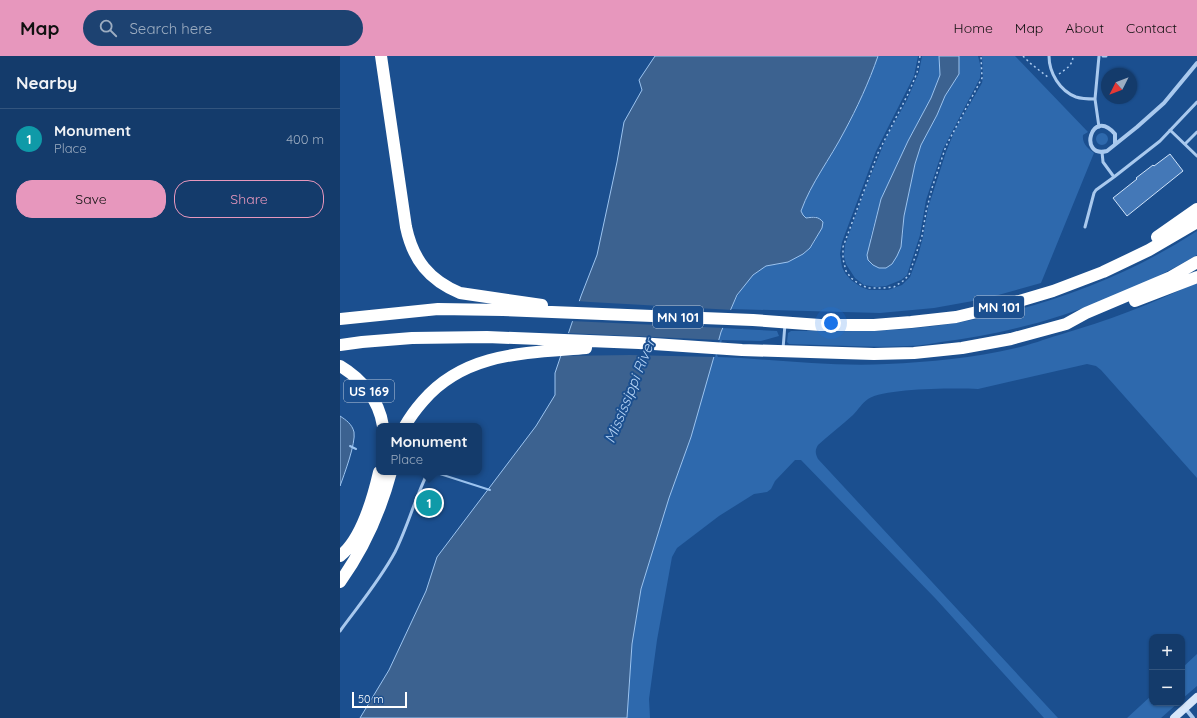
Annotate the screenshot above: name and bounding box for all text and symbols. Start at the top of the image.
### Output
search box [83,10,363,46]
text: Map [20,16,59,40]
icon: search [97,17,119,39]
text: Search here [129,19,212,38]
text: Home [954,19,993,37]
text: Map [1015,19,1043,37]
text: About [1065,19,1104,37]
text: Contact [1126,19,1177,37]
north arrow [1101,68,1137,104]
text: Nearby [16,72,77,93]
text: Monument [54,121,131,140]
text: 1 [26,131,32,147]
text: 400 m [286,131,324,147]
text: Place [54,140,87,156]
button: Save [16,180,166,218]
button: Share [174,180,324,218]
road number: MN 101 [974,296,1024,318]
road number: MN 101 [653,306,703,328]
your location [821,313,841,333]
water label: Mississippi River [600,334,660,446]
road number: US 169 [344,380,394,402]
popup [376,423,482,475]
text: Monument [390,432,468,451]
text: Place [390,451,423,467]
pin: 1 [416,488,442,518]
map controls [1149,634,1185,706]
button: + [1149,634,1185,670]
button: − [1149,670,1185,706]
scale bar [352,690,407,709]
text: 50 m [358,692,384,706]

